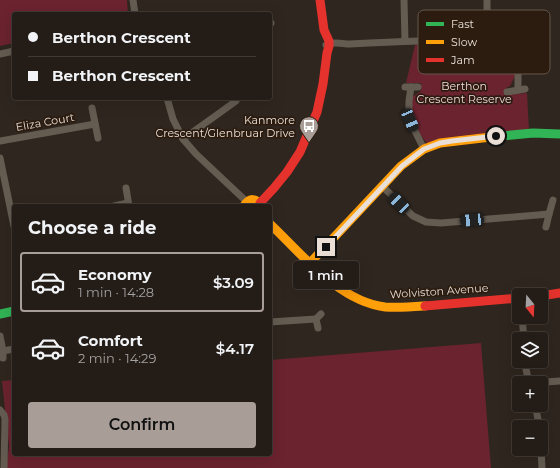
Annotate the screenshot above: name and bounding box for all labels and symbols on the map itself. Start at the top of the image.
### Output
legend [418,10,550,74]
text: Fast [451,17,475,31]
text: Slow [451,35,477,49]
text: Jam [450,53,475,67]
park label: Berthon Crescent Reserve [416,79,512,106]
car [400,107,420,133]
street label: Eliza Court [15,110,76,134]
place label: Kanmore Crescent/Glenbruar Drive [155,113,295,140]
bus stop icon: Kanmore Crescent/Glenbruar Drive [298,115,320,143]
route start [487,127,505,145]
car [386,190,412,216]
car [460,213,484,227]
route end [317,238,335,256]
callout: 1 min [293,261,359,289]
street label: Wolviston Avenue [389,281,489,301]
north arrow [512,288,548,324]

